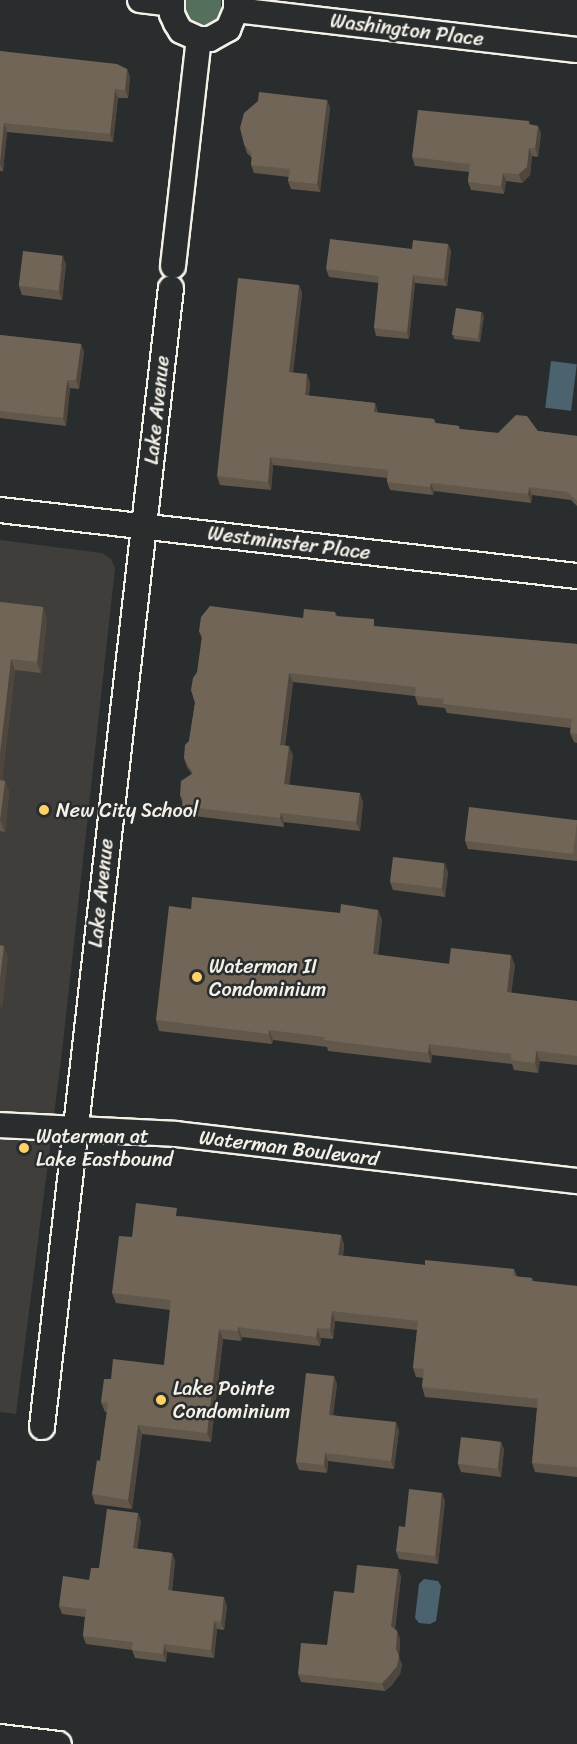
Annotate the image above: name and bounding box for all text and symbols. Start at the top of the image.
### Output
street label: Washington Place [329,9,485,51]
street label: Lake Avenue [139,354,175,466]
street label: Westminster Place [206,521,372,565]
place label: New City School [56,798,201,822]
marker: New City School [37,803,51,817]
street label: Lake Avenue [83,837,119,949]
place label: Waterman II Condominium [209,954,326,1001]
marker: Waterman II Condominium [190,970,204,984]
place label: Waterman at Lake Eastbound [36,1124,173,1171]
street label: Waterman Boulevard [198,1125,380,1171]
marker: Waterman at Lake Eastbound [17,1141,31,1155]
place label: Lake Pointe Condominium [173,1376,290,1423]
marker: Lake Pointe Condominium [154,1393,168,1407]

